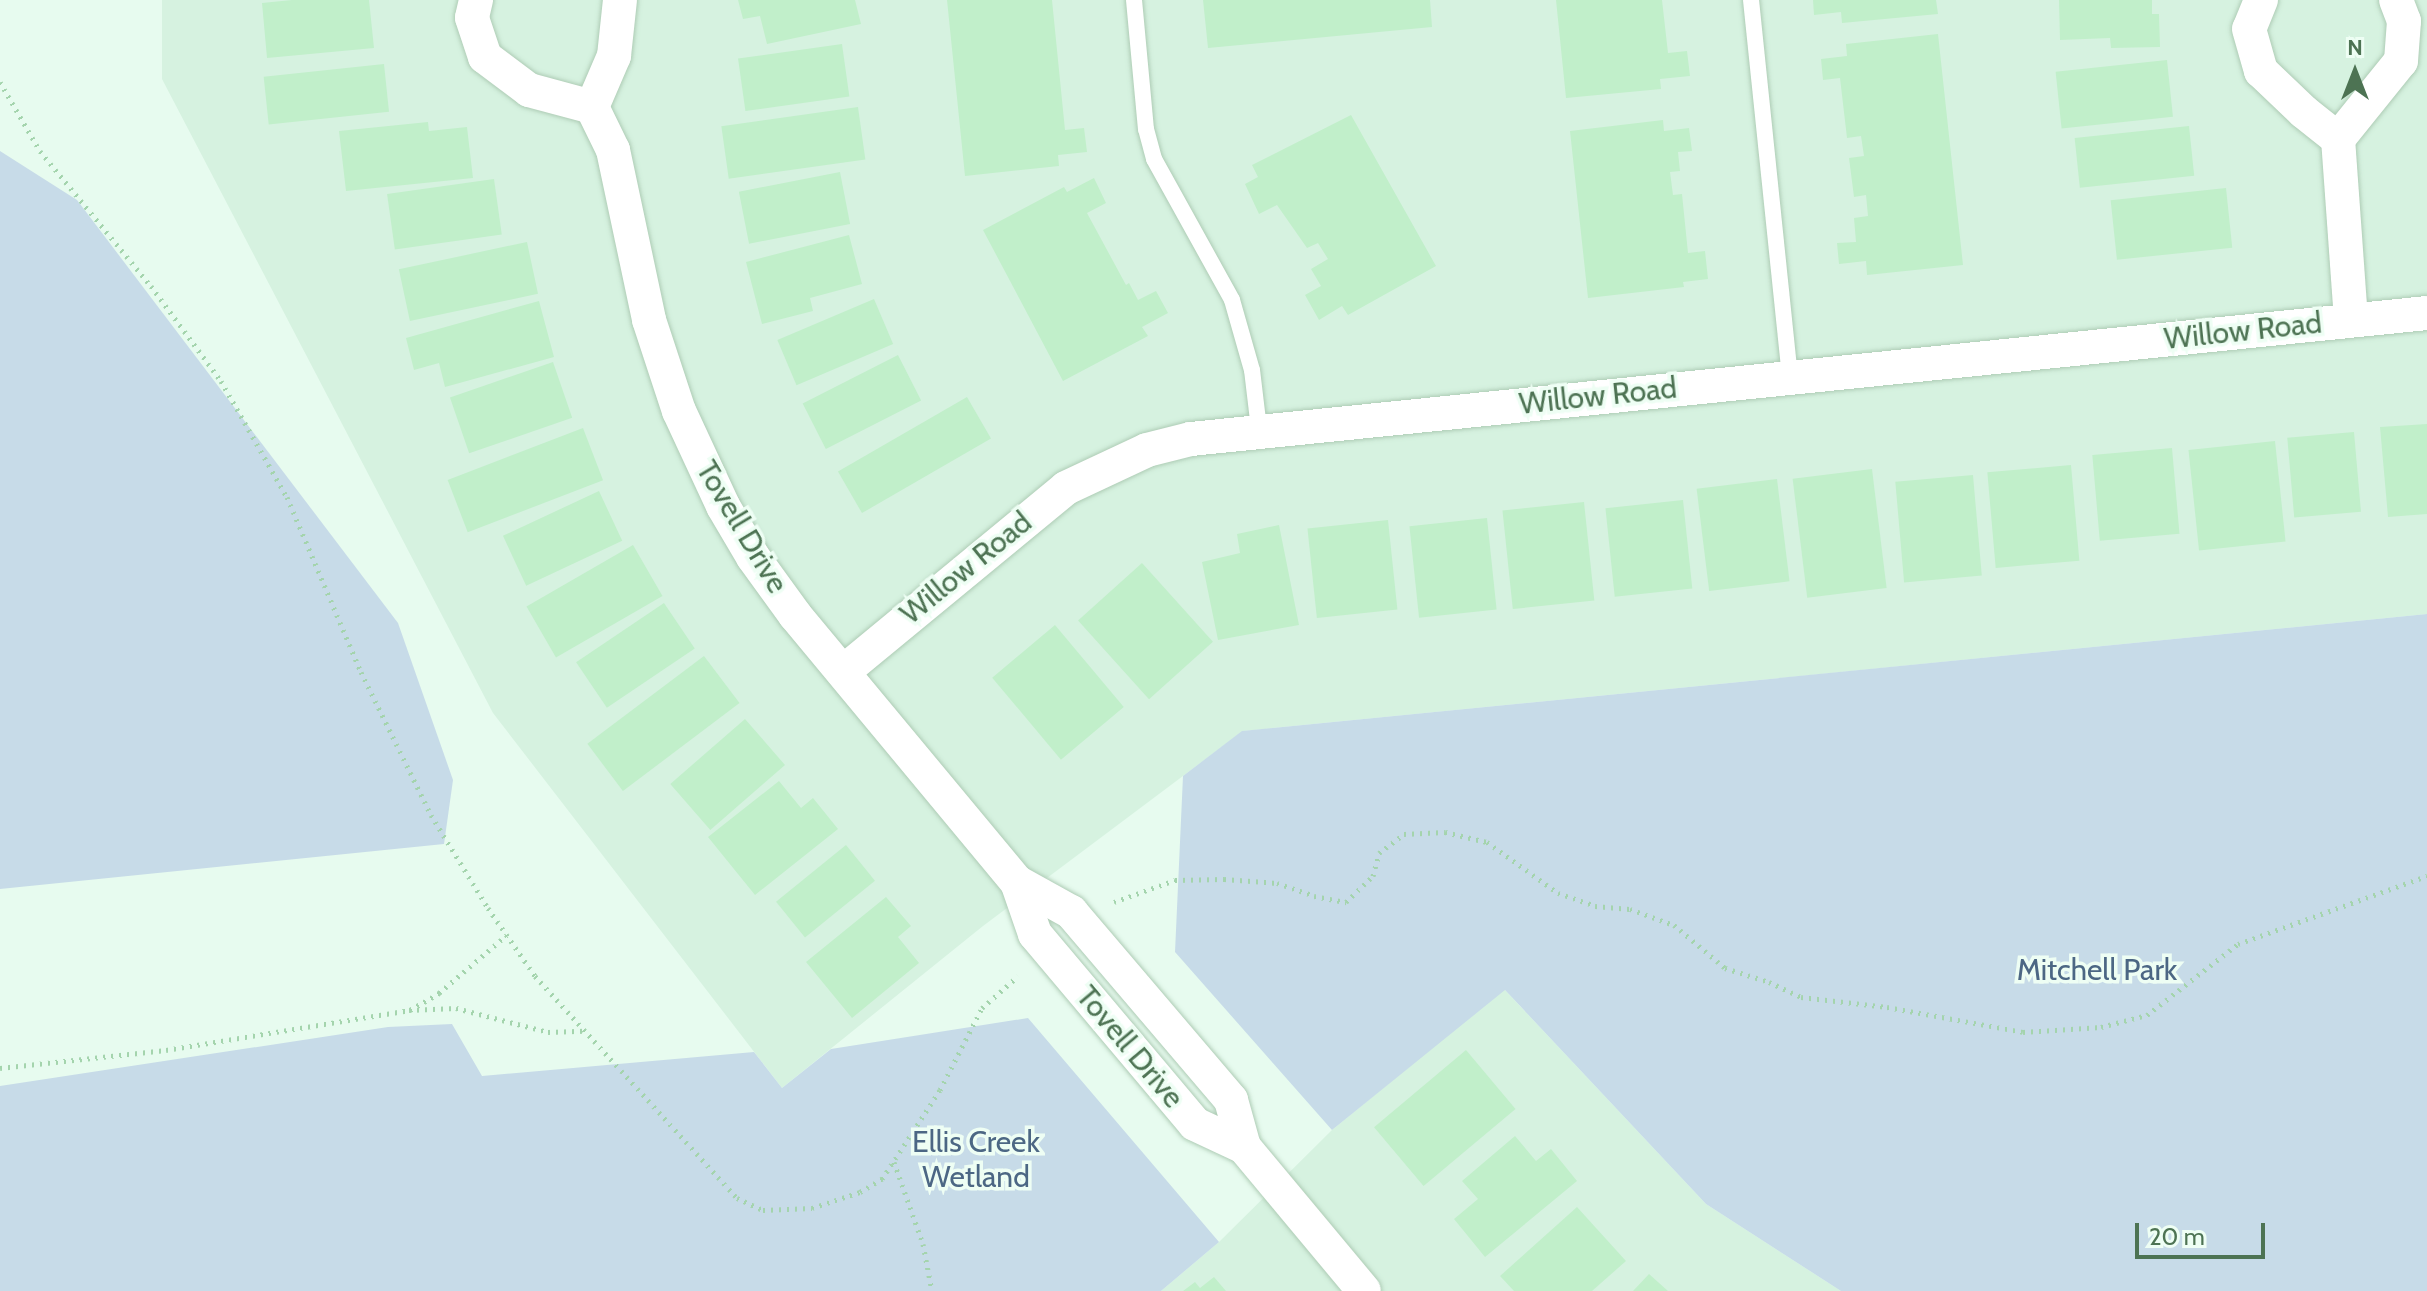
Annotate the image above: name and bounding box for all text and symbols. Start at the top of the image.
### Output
north arrow [2315,32,2395,112]
text: N [2347,34,2363,61]
street label: Willow Road [2162,305,2324,357]
street label: Willow Road [1517,370,1679,422]
street label: Tovell Drive [688,454,796,600]
street label: Willow Road [893,504,1039,632]
park label: Mitchell Park [2017,952,2177,988]
street label: Tovell Drive [1069,979,1191,1115]
park label: Ellis Creek Wetland [912,1124,1040,1194]
scale bar [2139,1207,2269,1257]
text: 20 m [2149,1222,2205,1251]

